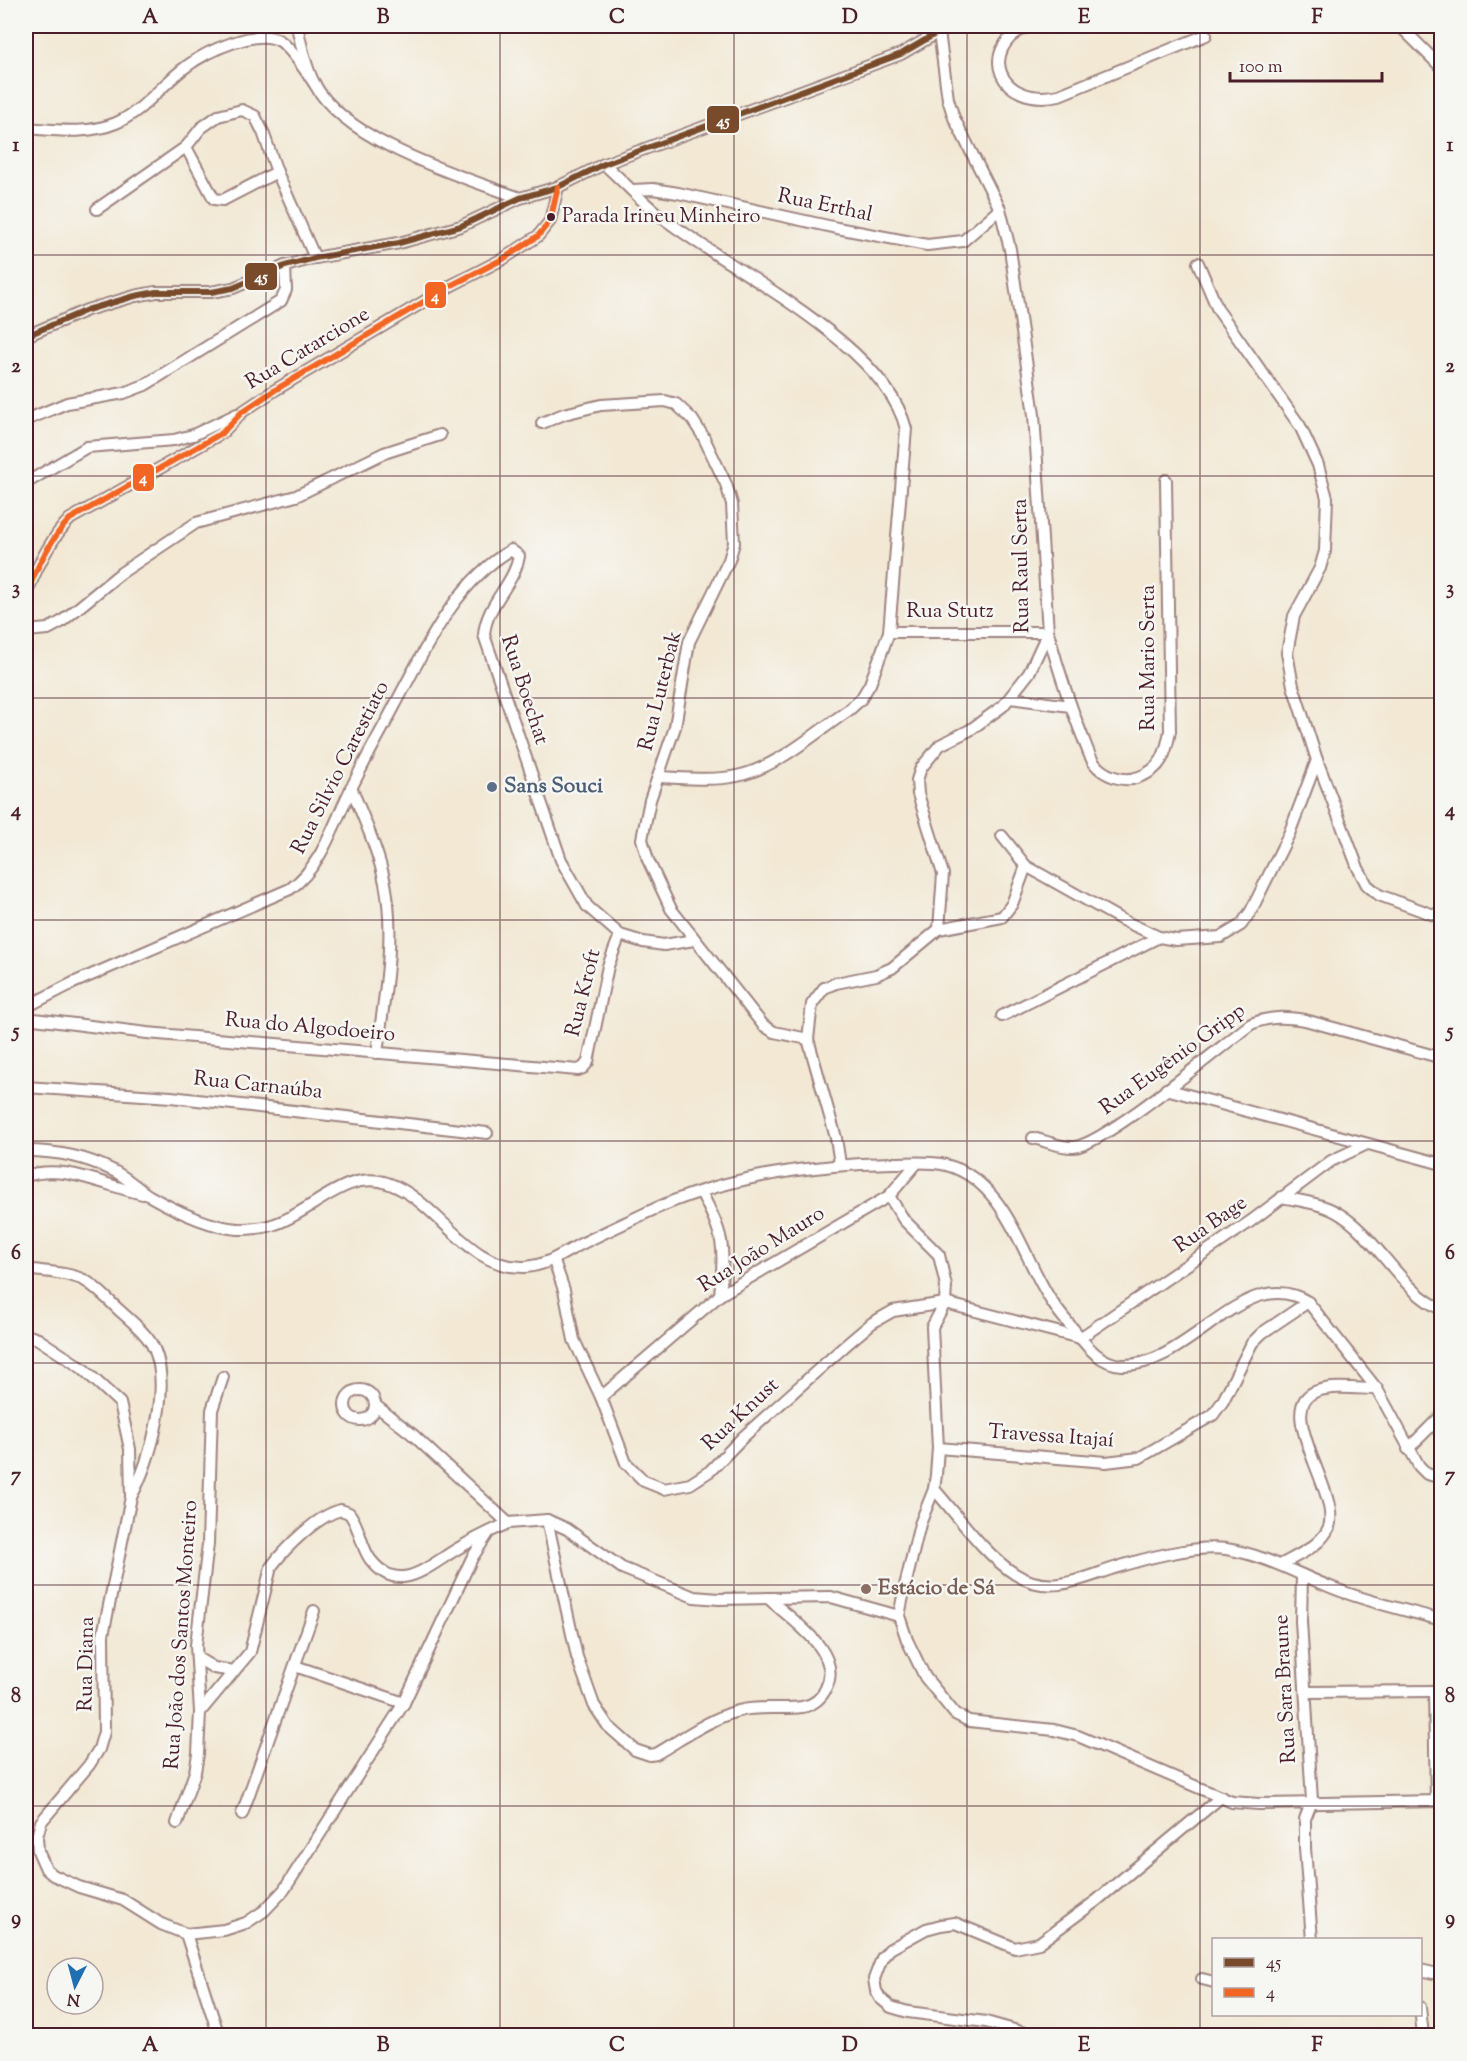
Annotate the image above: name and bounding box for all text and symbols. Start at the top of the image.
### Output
text: A [142,4,159,33]
text: B [377,4,390,33]
text: C [609,4,625,33]
text: D [842,4,858,33]
text: E [1078,4,1091,33]
text: F [1311,4,1323,33]
scale bar [1230,45,1382,83]
text: 100 m [1239,55,1283,81]
line badge: 45 [706,105,740,134]
text: 45 [715,111,730,134]
text: 1 [13,132,20,161]
text: 1 [1447,132,1454,161]
street label: Rua Erthal [775,181,875,231]
place label: Parada Irineu Minheiro [562,203,760,232]
marker: Parada Irineu Minheiro [545,211,557,223]
line badge: 45 [244,262,278,291]
text: 45 [253,267,268,290]
line badge: 4 [424,281,447,309]
text: 4 [430,286,439,309]
street label: Rua Catarcione [240,300,376,398]
text: 2 [11,353,21,382]
text: 2 [1445,353,1455,382]
line badge: 4 [132,463,155,492]
text: 4 [138,468,147,491]
street label: Rua Raul Serta [1006,498,1038,634]
text: 3 [12,575,20,604]
text: 3 [1446,575,1454,604]
street label: Rua Mario Serta [1134,585,1164,731]
street label: Rua Stutz [906,597,994,627]
street label: Rua Luterbak [632,627,691,754]
street label: Rua Boechat [492,631,556,749]
street label: Rua Silvio Carestiato [284,676,398,860]
place label: Sans Souci [504,772,603,802]
marker: Sans Souci [485,780,499,794]
text: 4 [10,797,21,826]
text: 4 [1444,797,1455,826]
street label: Rua Kroft [559,946,609,1040]
street label: Rua Eugênio Gripp [1094,997,1252,1123]
street label: Rua do Algodoeiro [224,1006,396,1050]
text: 5 [11,1018,20,1047]
text: 5 [1445,1018,1454,1047]
street label: Rua Carnaúba [192,1064,324,1108]
street label: Rua Bage [1168,1189,1254,1261]
street label: Rua João Mauro [693,1199,831,1301]
text: 6 [11,1240,21,1269]
text: 6 [1445,1240,1455,1269]
street label: Rua Knust [696,1371,786,1459]
street label: Travessa Itajaí [987,1418,1115,1456]
text: 7 [11,1462,22,1491]
text: 7 [1445,1462,1456,1491]
street label: Rua João dos Santos Monteiro [158,1499,206,1771]
place label: Estácio de Sá [878,1574,995,1604]
marker: Estácio de Sá [859,1582,873,1596]
street label: Rua Sara Braune [1267,1614,1305,1764]
street label: Rua Diana [71,1616,103,1712]
text: 8 [11,1683,21,1712]
text: 8 [1445,1683,1455,1712]
text: 9 [11,1905,21,1934]
text: 9 [1445,1905,1455,1934]
legend [1212,1938,1422,2016]
text: 45 [1266,1951,1281,1977]
north arrow [45,1956,105,2016]
text: 4 [1266,1981,1275,2007]
text: N [66,1986,81,2011]
text: A [142,2032,159,2061]
text: B [377,2032,390,2061]
text: C [609,2032,625,2061]
text: D [842,2032,858,2061]
text: E [1078,2032,1091,2061]
text: F [1311,2032,1323,2061]

